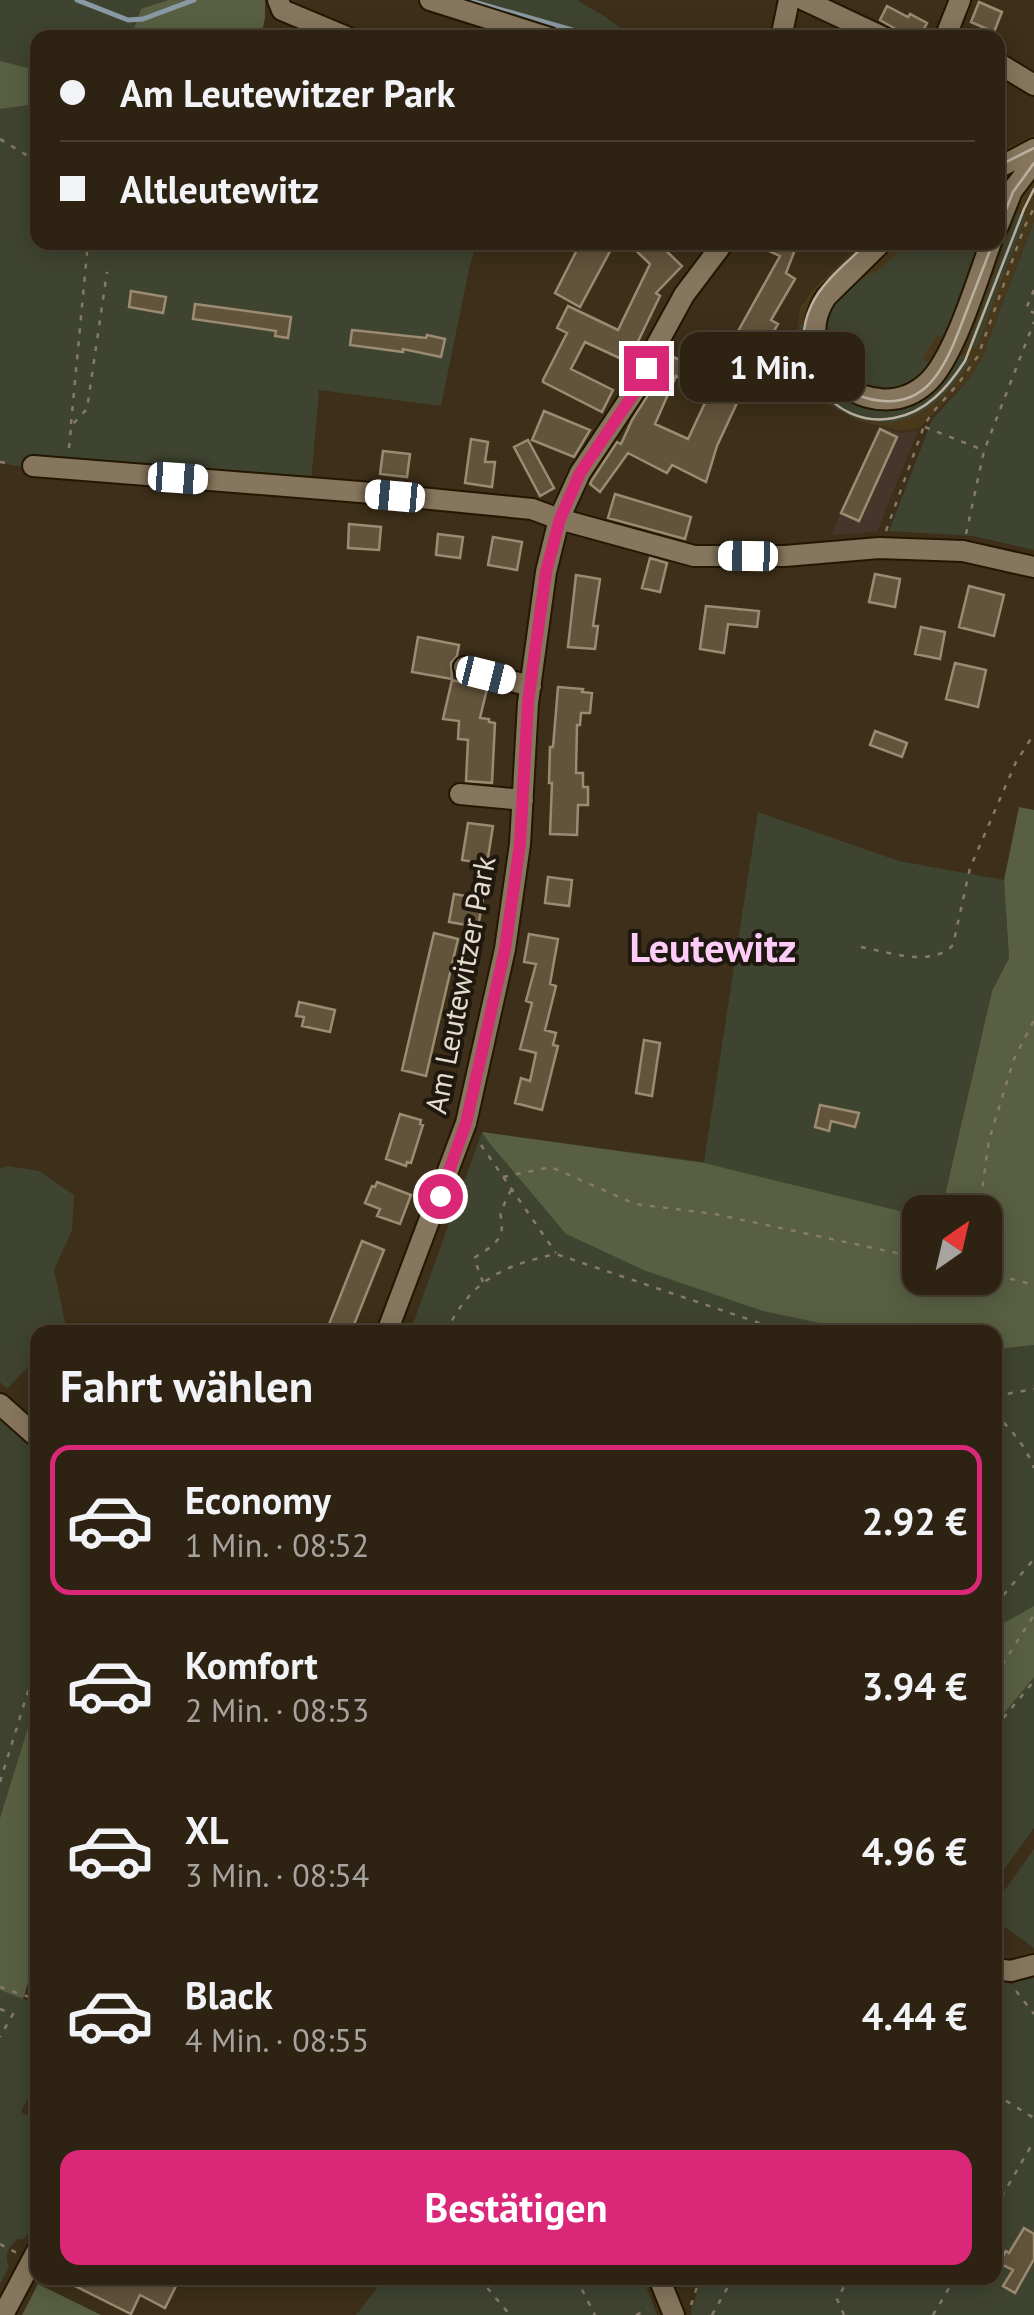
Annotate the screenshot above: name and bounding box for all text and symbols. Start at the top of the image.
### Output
text: Am Leutewitzer Park [120,68,455,117]
text: Altleutewitz [120,164,319,213]
callout: 1 Min. [681,333,866,403]
route end [624,346,669,391]
text: 1 Min. [730,346,815,388]
car [147,461,209,495]
car [364,478,426,514]
car [718,540,778,572]
car [453,653,519,697]
street label: Am Leutewitzer Park [415,852,504,1117]
district label: Leutewitz [630,921,796,973]
route start [418,1174,463,1219]
north arrow [902,1195,1002,1295]
map controls [902,1195,1002,1295]
text: Fahrt wählen [60,1356,313,1414]
icon: car [65,1475,155,1565]
text: Economy [185,1475,331,1524]
text: 2.92 € [862,1496,967,1545]
text: 1 Min. · 08:52 [185,1524,369,1566]
icon: car [65,1640,155,1730]
text: Komfort [185,1640,318,1689]
text: 3.94 € [862,1661,967,1710]
text: 2 Min. · 08:53 [185,1689,369,1731]
icon: car [65,1805,155,1895]
text: XL [185,1805,229,1854]
text: 4.96 € [862,1826,967,1875]
text: 3 Min. · 08:54 [185,1854,369,1896]
icon: car [65,1970,155,2060]
text: Black [185,1970,273,2019]
text: 4.44 € [862,1991,967,2040]
text: 4 Min. · 08:55 [185,2019,369,2061]
button: Bestätigen [60,2150,972,2265]

